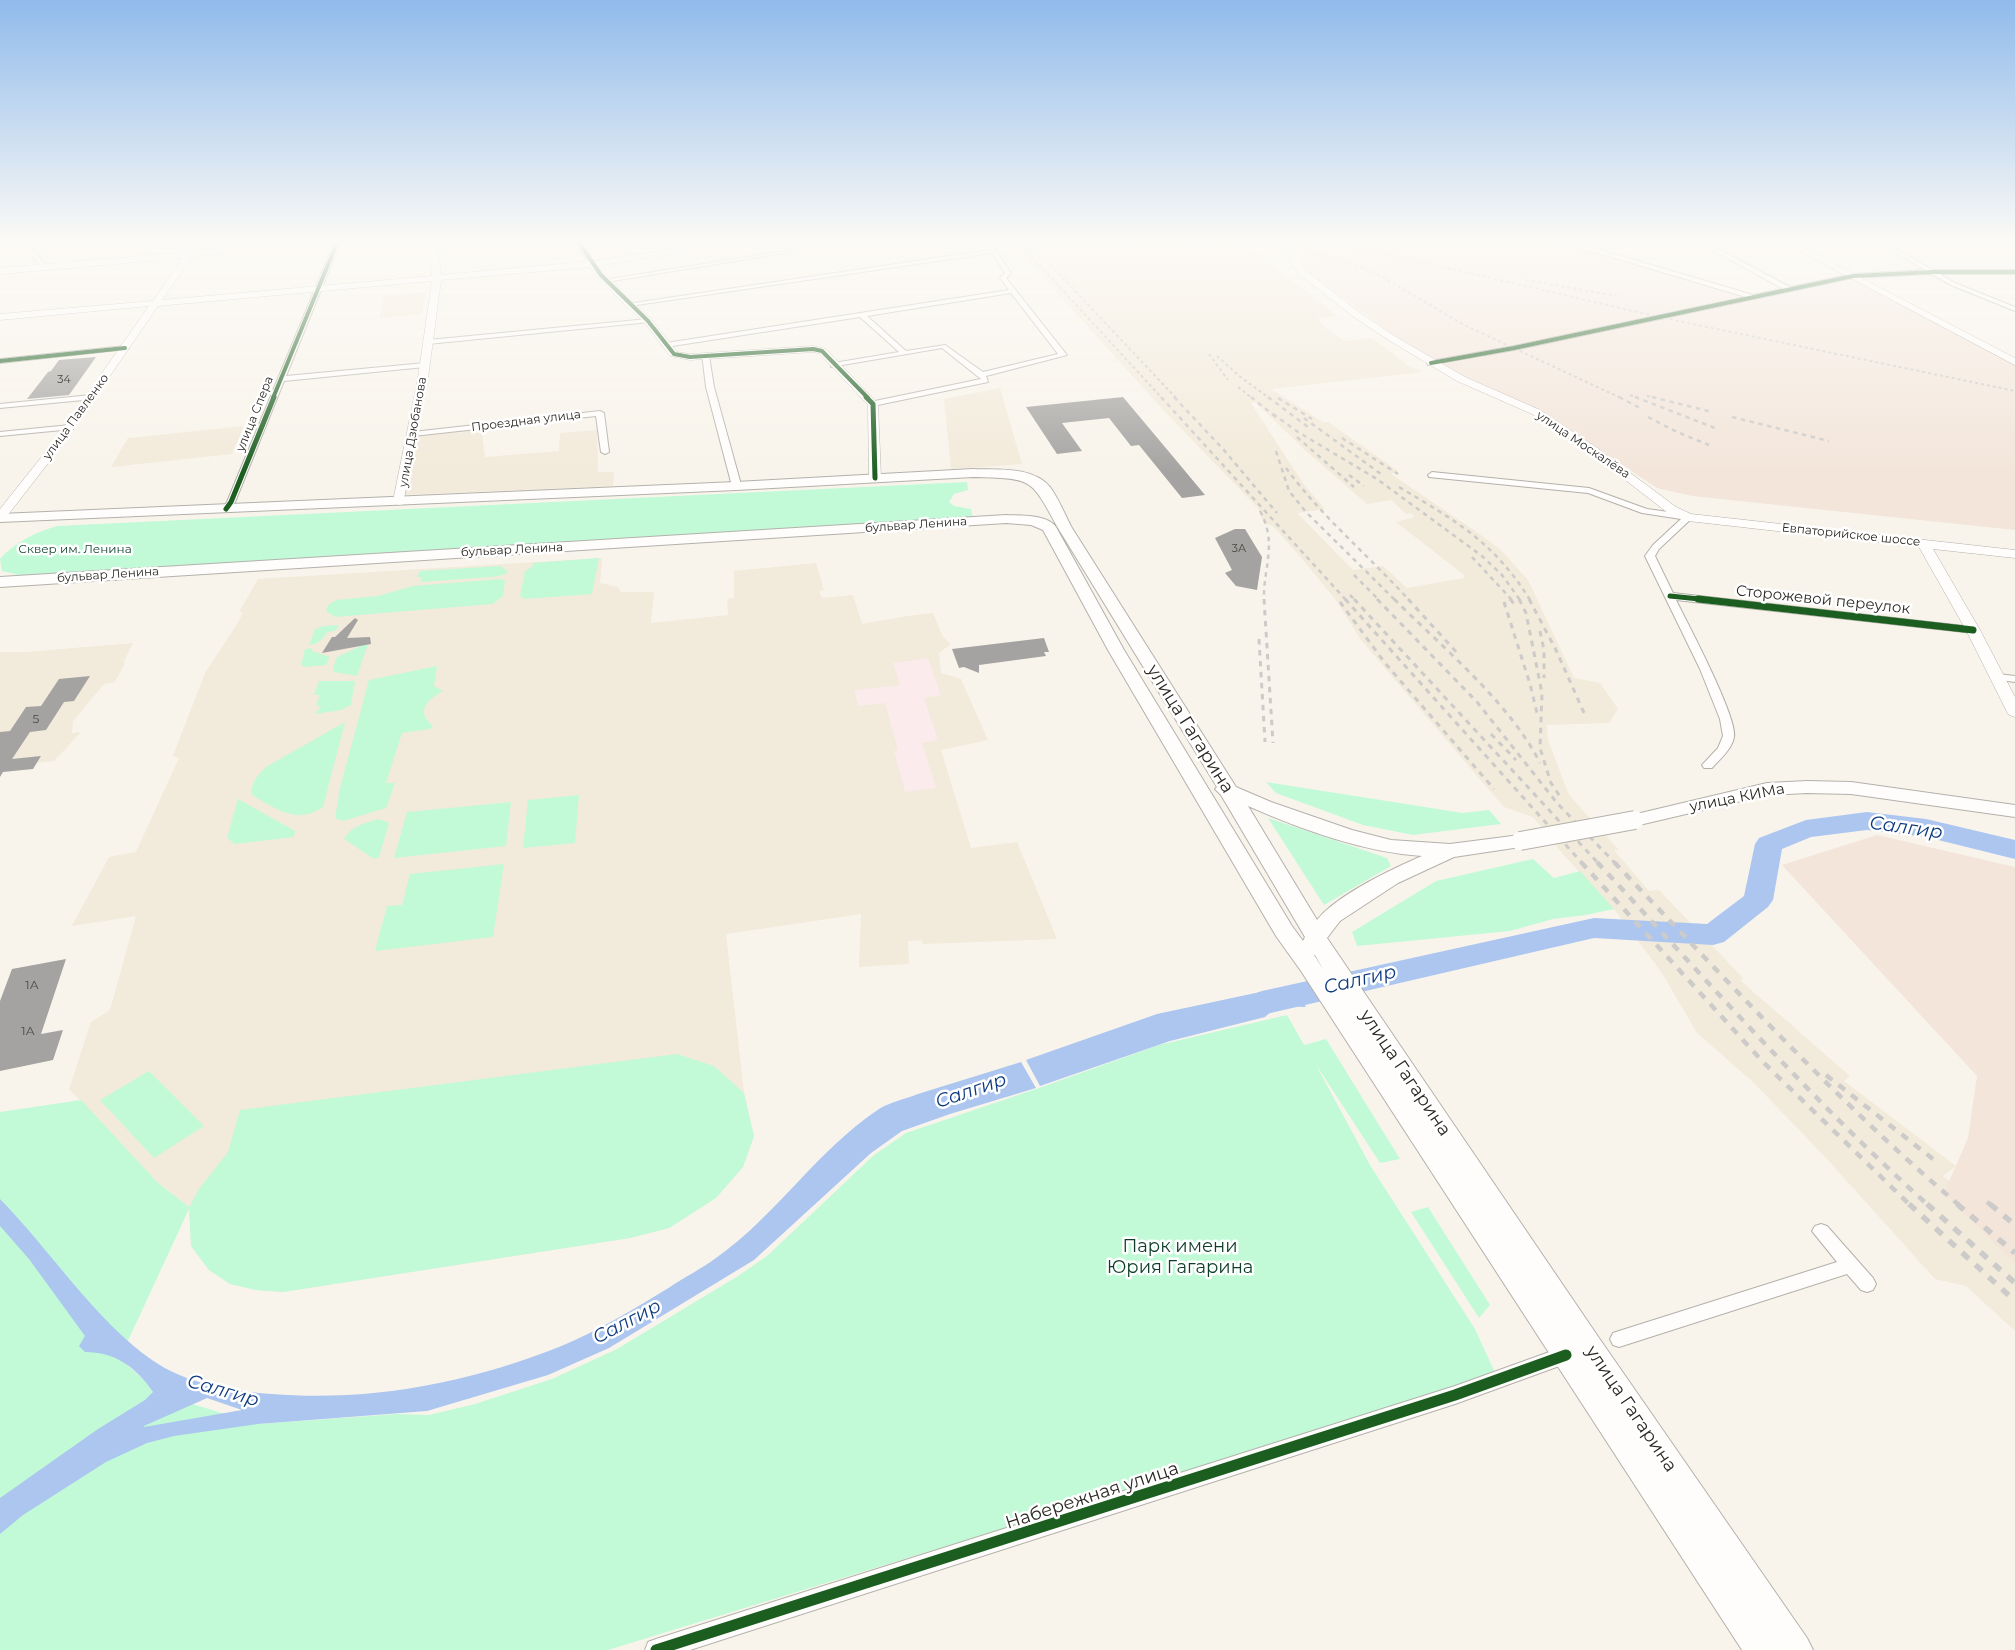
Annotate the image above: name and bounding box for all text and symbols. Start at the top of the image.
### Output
street label: улица Павленко [40,371,112,463]
house number: 34 [57,373,71,387]
street label: улица Спера [233,374,277,454]
street label: улица Дзюбанова [396,376,430,488]
street label: Проездная улица [470,407,582,435]
street label: улица Москалёва [1534,408,1632,482]
street label: бульвар Ленина [864,514,968,536]
street label: Евпаторийское шоссе [1781,521,1921,549]
street label: бульвар Ленина [460,540,564,560]
park label: Сквер им. Ленина [18,542,132,556]
house number: 3А [1232,542,1246,556]
street label: бульвар Ленина [56,564,160,586]
street label: Сторожевой переулок [1735,582,1911,618]
street label: улица Гагарина [1142,661,1238,797]
house number: 5 [33,712,39,726]
street label: улица КИМа [1688,780,1786,816]
water label: Салгир [1868,812,1944,844]
water label: Салгир [1321,961,1399,999]
house number: 1А [25,978,39,992]
street label: улица Гагарина [1355,1006,1455,1140]
house number: 1А [21,1024,35,1038]
water label: Салгир [932,1068,1010,1114]
park label: Парк имени Юрия Гагарина [1107,1236,1253,1278]
water label: Салгир [589,1295,665,1349]
street label: улица Гагарина [1581,1342,1681,1476]
water label: Салгир [184,1370,262,1412]
street label: Набережная улица [1003,1458,1181,1534]

